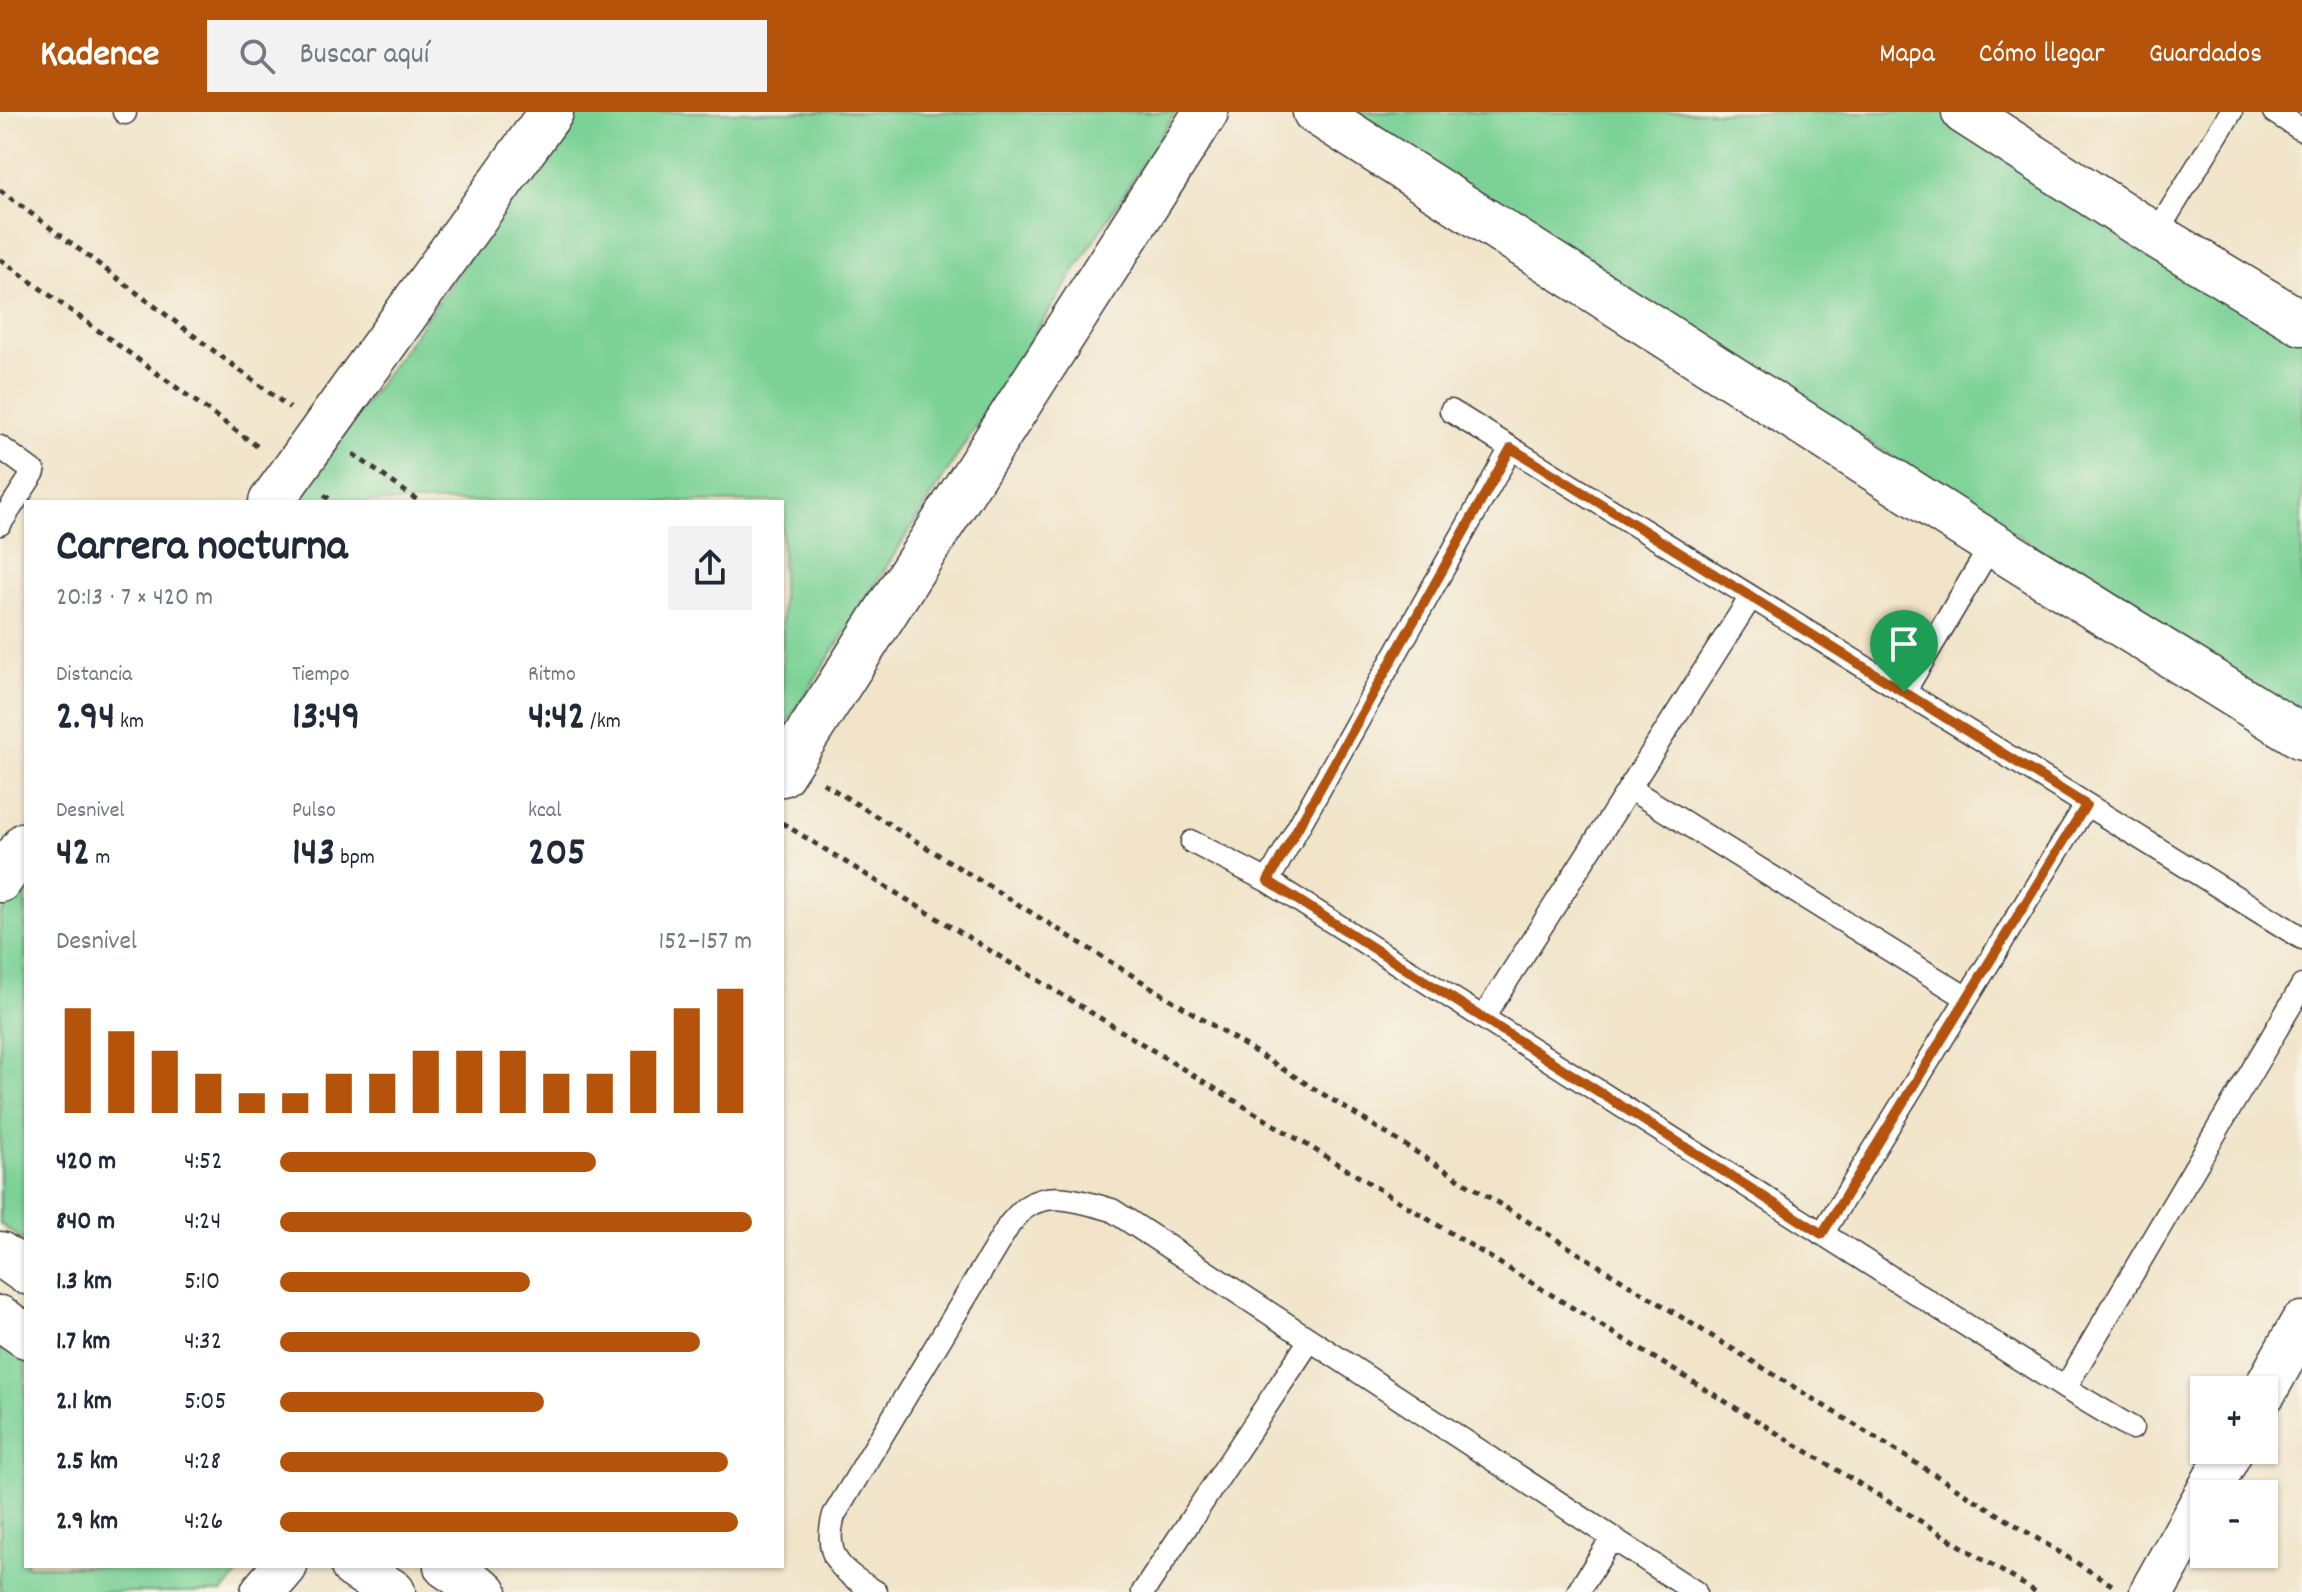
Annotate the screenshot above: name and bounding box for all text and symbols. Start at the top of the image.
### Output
search box [207,20,767,92]
text: Kadence [40,29,159,84]
icon: search [235,34,279,78]
text: Buscar aquí [299,35,429,78]
text: Mapa [1879,36,1935,76]
text: Cómo llegar [1979,36,2105,76]
text: Guardados [2149,36,2262,76]
text: Carrera nocturna [56,518,348,581]
button: share [668,526,752,610]
text: 20:13 · 7 × 420 m [56,580,213,617]
pin [1870,610,1938,692]
icon: arrive [1882,622,1926,666]
text: Distancia [56,660,132,691]
text: Tiempo [292,660,350,691]
text: Ritmo [528,660,576,691]
text: 2.94 [56,691,115,748]
text: 13:49 [292,691,360,748]
text: 4:42 [528,691,585,748]
text: km [115,707,144,738]
text: /km [585,707,621,738]
text: Desnivel [56,796,125,827]
text: Pulso [292,796,336,827]
text: kcal [528,796,561,827]
text: 42 [56,827,90,884]
text: 143 [292,827,335,884]
text: 205 [528,827,586,884]
text: m [90,843,110,874]
text: bpm [335,843,375,874]
text: Desnivel [56,924,137,961]
text: 152–157 m [659,924,752,961]
text: 420 m [56,1144,116,1181]
text: 4:52 [184,1144,223,1181]
text: 840 m [56,1204,115,1241]
text: 4:24 [184,1204,221,1241]
text: 1.3 km [56,1264,112,1301]
text: 5:10 [184,1264,220,1301]
text: 1.7 km [56,1324,110,1361]
text: 4:32 [184,1324,222,1361]
map controls [2190,1376,2278,1568]
button: + [2190,1376,2278,1464]
text: 2.1 km [56,1384,112,1421]
text: 5:05 [184,1384,227,1421]
text: 2.5 km [56,1444,118,1481]
text: 4:28 [184,1444,221,1481]
button: − [2190,1480,2278,1568]
text: 2.9 km [56,1504,118,1541]
text: 4:26 [184,1504,223,1541]

